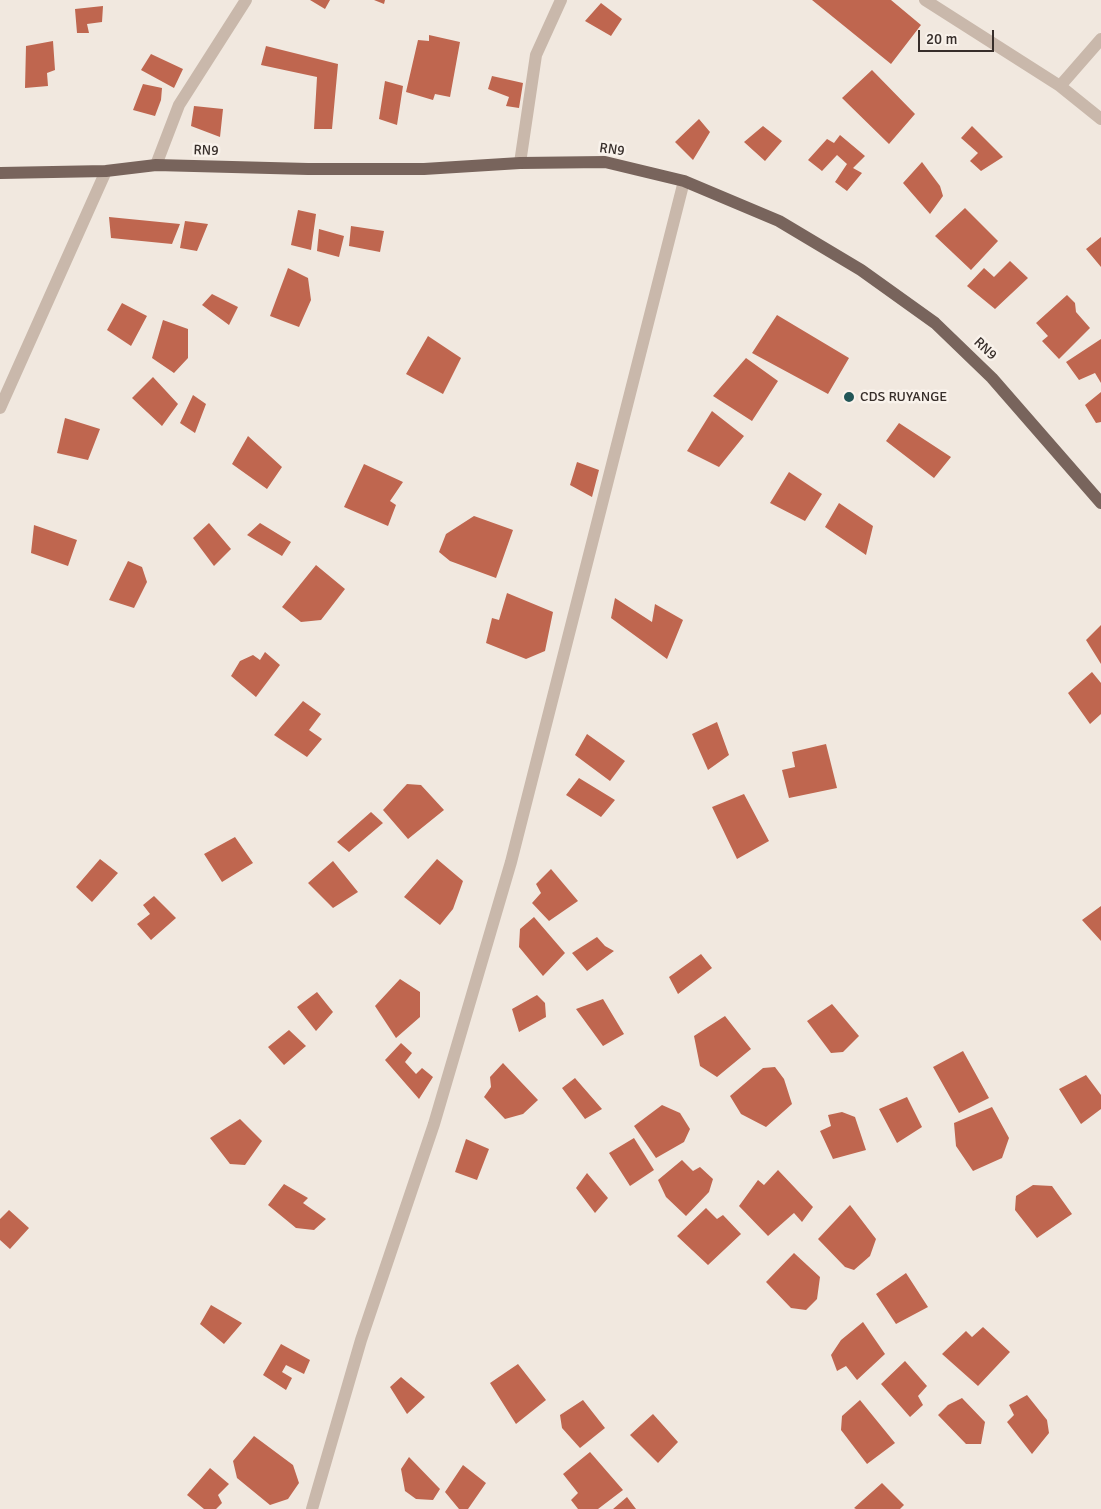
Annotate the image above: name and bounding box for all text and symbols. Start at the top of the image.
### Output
scale bar [921,20,997,52]
text: 20 m [926,30,957,48]
street label: RN9 [598,140,626,160]
street label: RN9 [193,142,219,160]
street label: RN9 [970,334,1000,364]
place label: CDS RUYANGE [860,389,947,405]
marker: CDS RUYANGE [842,390,856,404]

